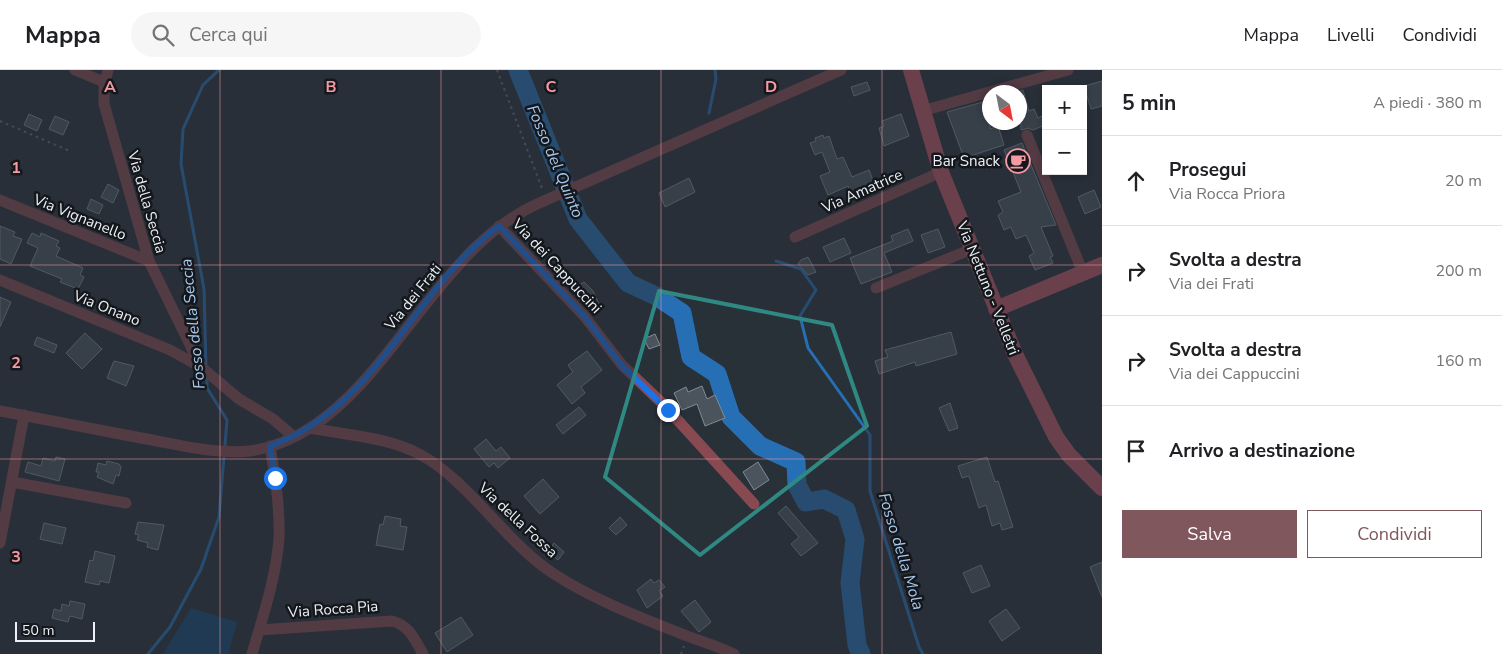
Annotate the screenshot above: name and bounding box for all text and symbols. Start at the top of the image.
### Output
search box [131,12,481,57]
text: Mappa [25,19,101,51]
icon: search [149,21,177,49]
text: Cerca qui [189,22,268,48]
text: Mappa [1244,23,1299,47]
text: Livelli [1327,23,1374,47]
text: Condividi [1402,23,1477,47]
text: A [104,76,116,98]
text: B [325,76,337,98]
text: C [546,76,557,98]
text: D [765,76,777,98]
north arrow [982,85,1027,130]
map controls [1042,85,1087,175]
button: + [1042,85,1087,130]
text: 5 min [1122,89,1176,117]
text: A piedi · 380 m [1373,92,1482,114]
water label: Fosso del Quinto [521,101,589,221]
button: − [1042,130,1087,175]
street label: Via della Seccia [123,148,171,255]
cafe icon: Bar Snack [1005,148,1031,174]
place label: Bar Snack [933,151,1000,171]
text: 1 [11,157,21,179]
text: Prosegui [1169,157,1246,183]
street label: Via Amatrice [818,164,905,218]
icon: ahead [1122,167,1150,195]
text: 20 m [1445,170,1482,192]
text: Via Rocca Priora [1169,183,1285,205]
street label: Via Vignanello [30,189,129,245]
street label: Via dei Cappuccini [507,214,606,318]
street label: Via Nettuno - Velletri [952,217,1024,358]
text: Svolta a destra [1169,247,1302,273]
icon: right [1122,257,1150,285]
water label: Fosso della Seccia [175,258,211,390]
street label: Via dei Frati [380,260,446,335]
text: 200 m [1435,260,1482,282]
text: Via dei Frati [1169,273,1254,295]
street label: Via Onano [70,285,143,330]
text: Svolta a destra [1169,337,1302,363]
icon: right [1122,347,1150,375]
text: 160 m [1435,350,1482,372]
text: 2 [11,352,21,374]
text: Via dei Cappuccini [1169,363,1300,385]
route end [657,399,680,422]
icon: arrive [1122,437,1150,465]
text: Arrivo a destinazione [1169,438,1355,464]
route start [264,467,287,490]
street label: Via della Fossa [473,477,562,562]
water label: Fosso della Mola [873,490,929,613]
button: Salva [1122,510,1297,558]
button: Condividi [1307,510,1482,558]
text: 3 [11,546,21,568]
street label: Via Rocca Pia [286,596,379,622]
scale bar [15,619,95,642]
text: 50 m [22,621,54,640]

